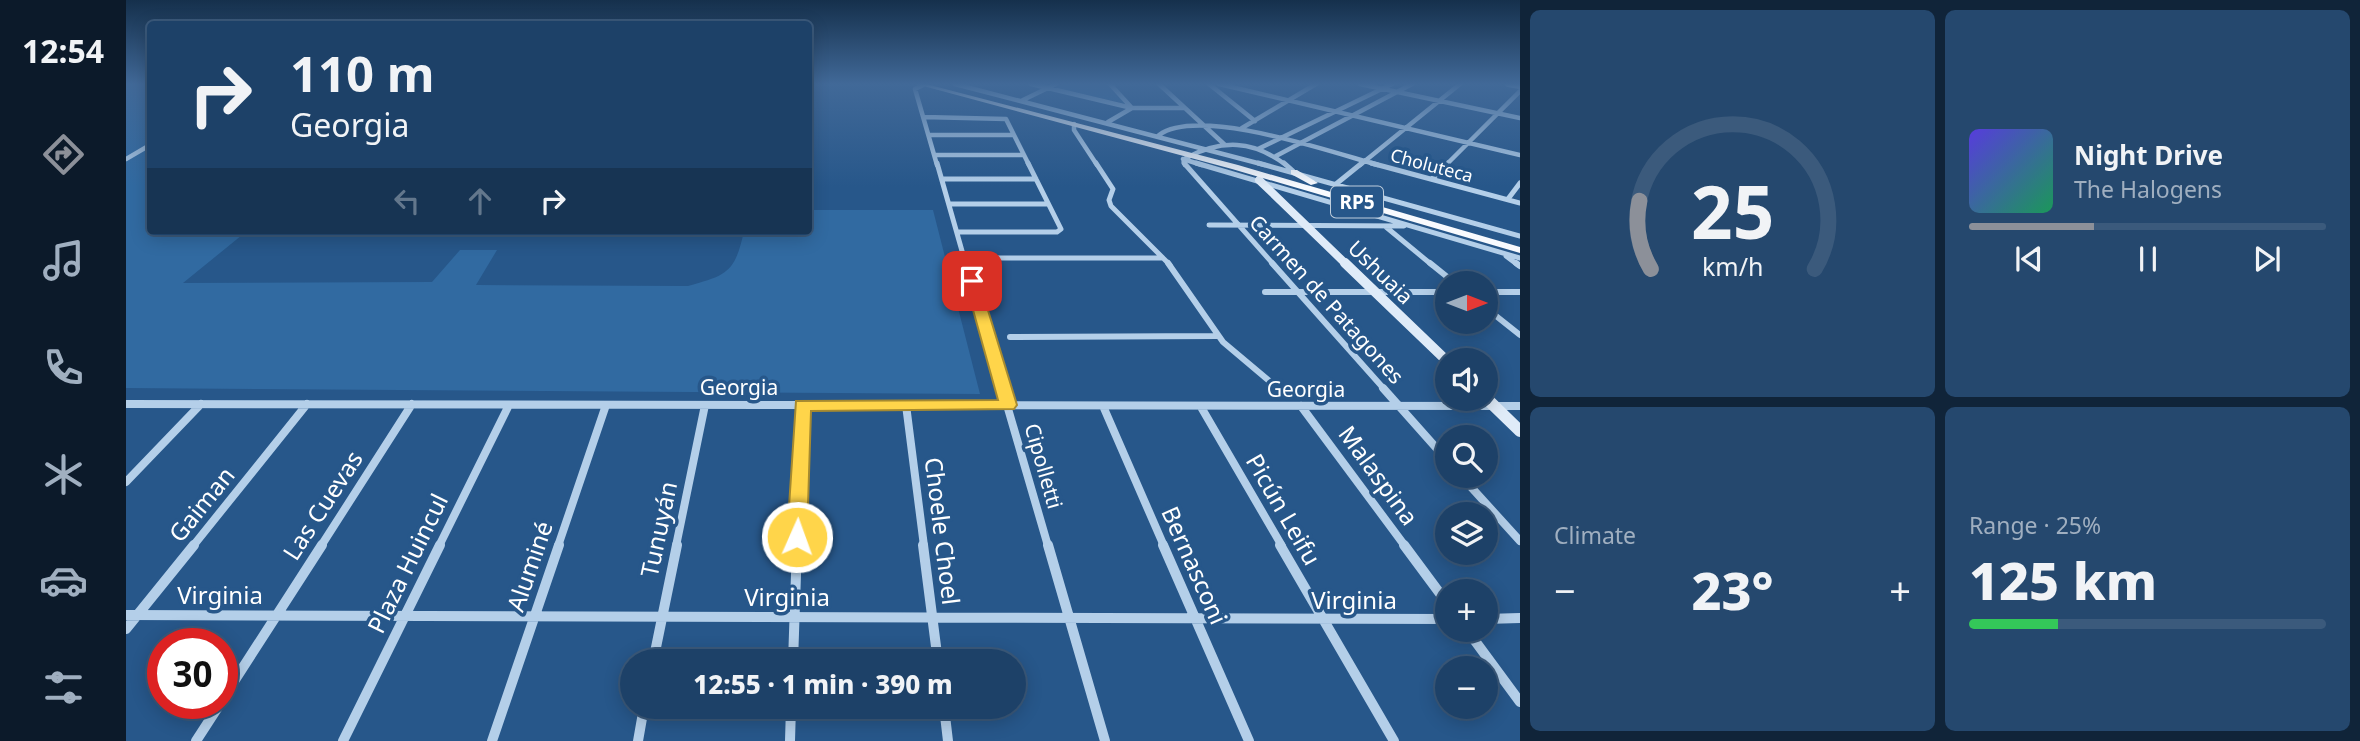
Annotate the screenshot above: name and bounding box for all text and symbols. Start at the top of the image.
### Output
text: 12:54 [22,29,104,72]
text: 110 m [290,40,435,106]
icon: right [175,49,266,140]
text: Georgia [290,103,410,146]
icon: directions [39,130,88,179]
text: Night Drive [2074,137,2223,173]
street label: Choluteca [1388,142,1476,188]
text: 25 [1691,162,1774,261]
text: The Halogens [2074,173,2222,205]
icon: left [388,182,426,220]
icon: ahead [461,182,499,220]
icon: right [534,182,572,220]
road number: RP5 [1331,186,1383,218]
street label: Carmen de Patagones [1244,209,1410,389]
street label: Ushuaia [1342,234,1420,310]
icon: music [39,236,88,285]
icon: previous [2010,240,2048,278]
icon: pause [2129,240,2167,278]
icon: next [2248,240,2286,278]
text: km/h [1702,249,1763,283]
pin [942,251,1002,311]
icon: arrive [953,262,991,300]
north arrow [1435,271,1498,334]
map controls [1435,271,1498,719]
icon: phone [39,343,88,392]
button: sound [1435,348,1498,411]
street label: Georgia [700,373,778,401]
street label: Georgia [1267,375,1345,403]
street label: Malaspina [1332,419,1426,531]
street label: Cipolletti [1018,420,1070,512]
button: search [1435,425,1498,488]
street label: Las Cuevas [274,444,370,566]
street label: Picún Leifu [1239,447,1329,571]
icon: climate [39,450,88,499]
street label: Choele Choel [918,455,968,607]
street label: Gaiman [161,459,241,549]
street label: Tunuyán [632,478,684,580]
street label: Plaza Huincul [359,488,455,638]
position arrow [760,500,834,574]
street label: Bernasconi [1154,501,1236,629]
button: layers [1435,502,1498,565]
text: Range · 25% [1969,509,2101,541]
street label: Aluminé [498,516,560,616]
text: Climate [1554,519,1636,551]
text: 125 km [1969,544,2157,615]
text: 23° [1691,554,1774,625]
icon: car [39,556,88,605]
text: − [1554,564,1576,616]
text: + [1889,564,1911,616]
street label: Virginia [177,578,263,611]
button: + [1435,579,1498,642]
street label: Virginia [744,580,830,613]
street label: Virginia [1311,583,1397,616]
speed limit sign: 30 [147,628,238,719]
button: − [1435,656,1498,719]
icon: filters [39,663,88,712]
text: 12:55 · 1 min · 390 m [693,666,953,702]

